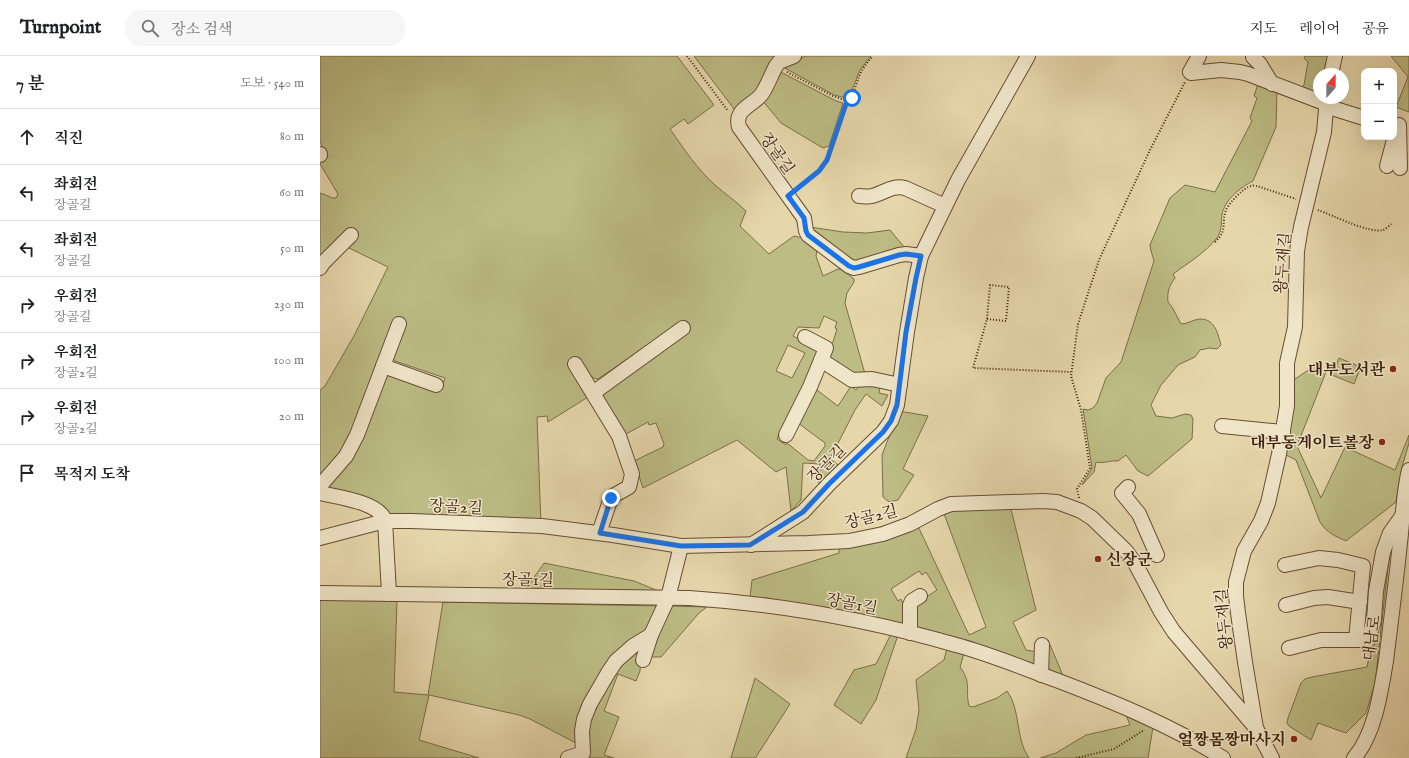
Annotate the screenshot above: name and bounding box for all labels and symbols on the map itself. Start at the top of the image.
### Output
north arrow [1313,68,1349,104]
route start [843,89,861,107]
street label: 장골길 [755,129,798,179]
street label: 왕두재길 [1271,232,1297,295]
place label: 대부도서관 [1308,360,1386,381]
marker: 대부도서관 [1388,364,1398,374]
place label: 대부동게이트볼장 [1250,433,1375,454]
marker: 대부동게이트볼장 [1377,437,1387,447]
street label: 장골길 [804,441,851,488]
route end [602,489,620,507]
street label: 장골2길 [428,497,483,519]
street label: 장골2길 [843,502,900,534]
place label: 신장군 [1106,550,1153,571]
marker: 신장군 [1093,554,1103,564]
street label: 장골1길 [502,571,554,591]
street label: 왕두재길 [1212,587,1238,650]
street label: 장골1길 [824,590,879,620]
street label: 대남로 [1360,613,1386,663]
place label: 얼짱몸짱마사지 [1178,730,1286,751]
marker: 얼짱몸짱마사지 [1289,734,1299,744]

